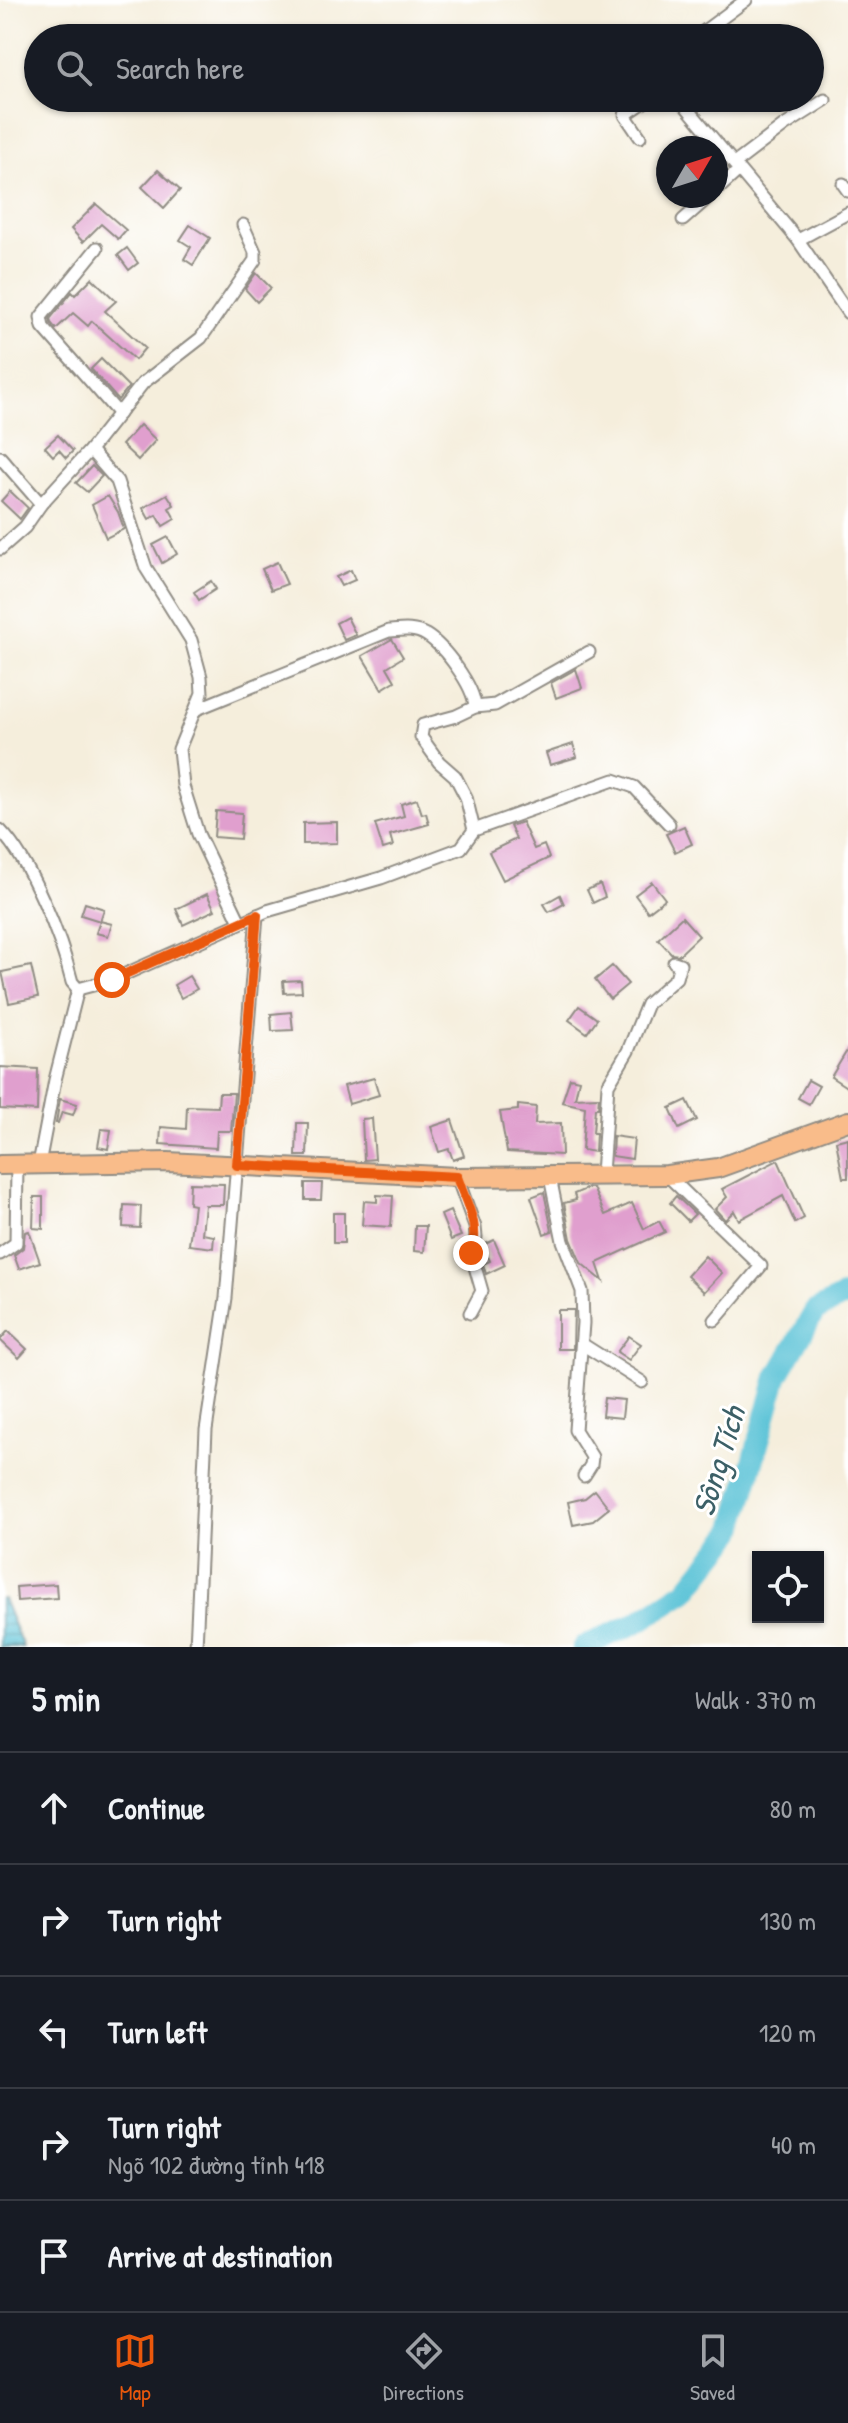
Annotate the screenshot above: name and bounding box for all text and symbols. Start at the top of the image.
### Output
search box [24,24,824,112]
icon: search [52,46,96,90]
text: Search here [116,48,244,88]
north arrow [656,136,728,208]
route start [94,962,130,998]
route end [453,1235,489,1271]
water label: Sông Tích [681,1399,756,1521]
map controls [752,1551,824,1623]
button: locate [752,1551,824,1623]
text: 5 min [32,1676,100,1722]
text: Walk · 370 m [695,1682,816,1717]
icon: ahead [32,1786,76,1830]
text: Continue [108,1788,205,1828]
text: 80 m [769,1791,816,1826]
icon: right [32,1898,76,1942]
text: Turn right [108,1900,221,1940]
text: 130 m [760,1903,816,1938]
icon: left [32,2010,76,2054]
text: Turn left [108,2012,207,2052]
text: 120 m [759,2015,816,2050]
text: Turn right [108,2107,221,2147]
icon: right [32,2122,76,2166]
text: 40 m [771,2127,816,2162]
text: Ngõ 102 đường tỉnh 418 [108,2147,325,2182]
icon: arrive [32,2234,76,2278]
text: Arrive at destination [108,2236,333,2276]
tab: Map [113,2329,157,2407]
tab: Directions [383,2329,464,2407]
tab: Saved [690,2329,735,2407]

